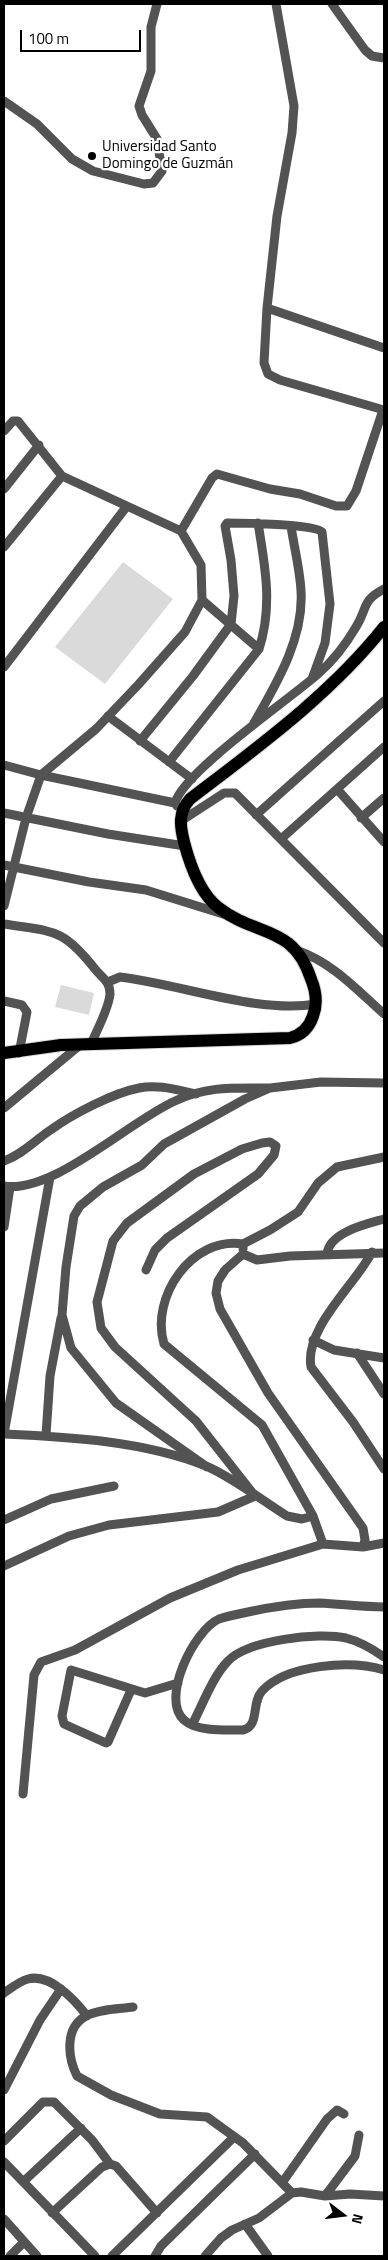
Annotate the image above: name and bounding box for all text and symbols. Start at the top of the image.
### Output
scale bar [22,20,144,52]
text: 100 m [28,27,69,50]
place label: Universidad Santo Domingo de Guzmán [102,138,233,173]
marker: Universidad Santo Domingo de Guzmán [86,150,98,162]
north arrow [318,2190,368,2240]
text: N [347,2212,369,2226]

